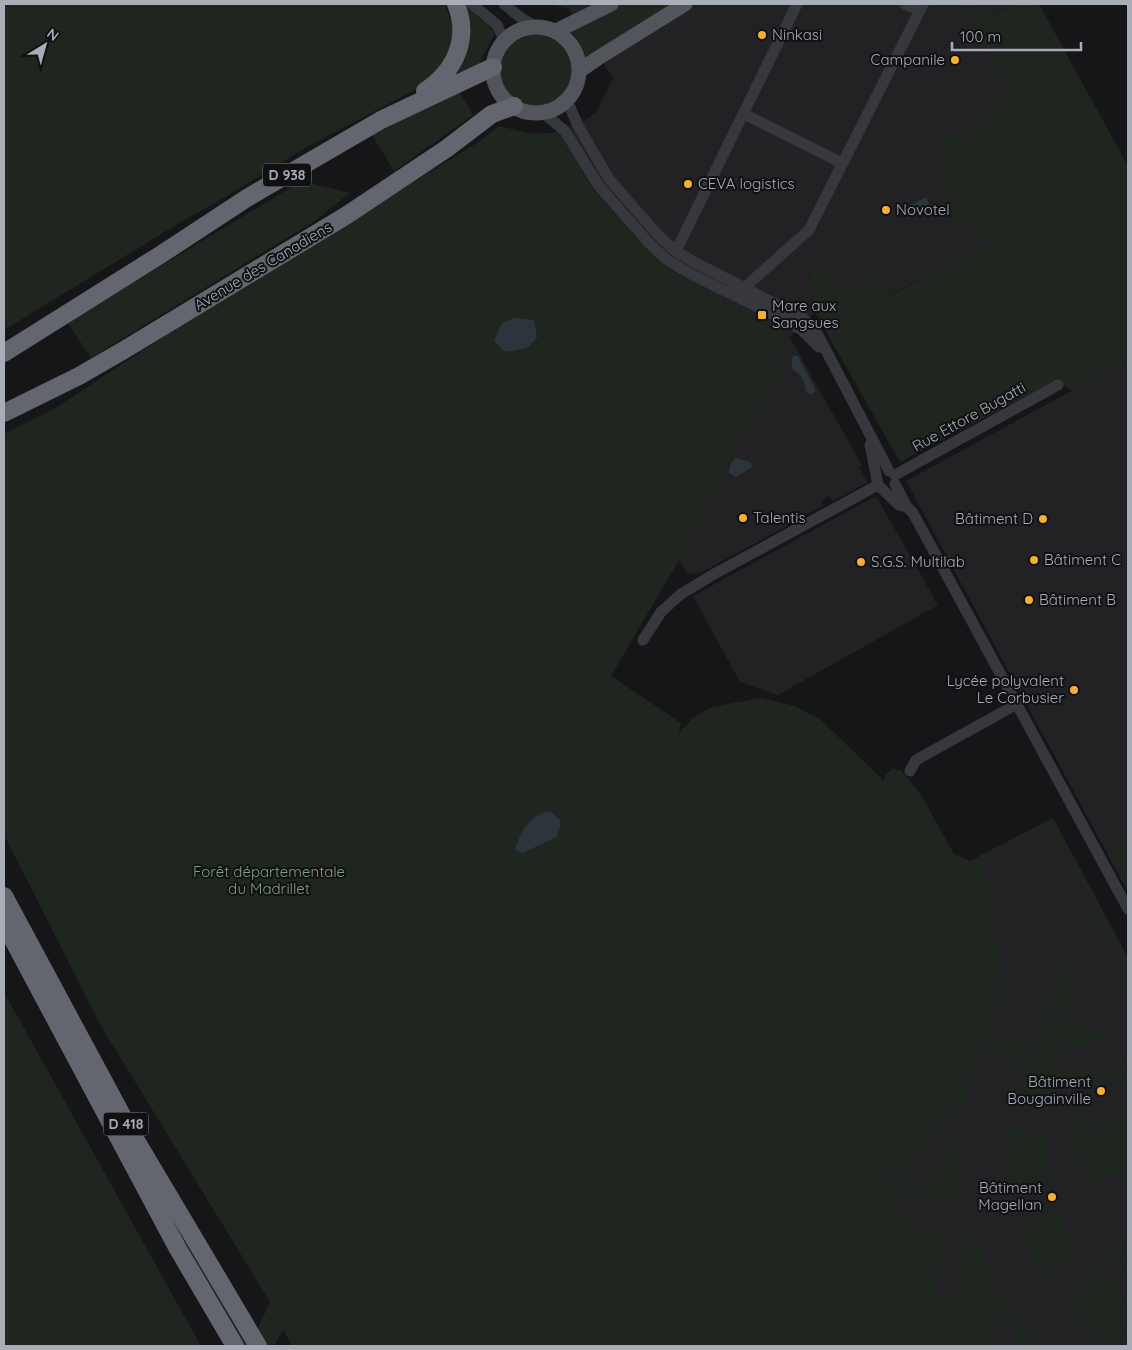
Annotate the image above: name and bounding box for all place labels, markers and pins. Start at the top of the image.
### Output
place label: Ninkasi [772,25,822,44]
marker: Ninkasi [756,29,768,41]
place label: Campanile [871,50,945,69]
marker: Campanile [949,54,961,66]
place label: CEVA logistics [698,174,795,193]
marker: CEVA logistics [682,178,694,190]
place label: Novotel [896,200,950,219]
marker: Novotel [880,204,892,216]
place label: Mare aux Sangsues [772,296,838,332]
marker: Mare aux Sangsues [756,309,768,321]
place label: Talentis [753,508,805,527]
place label: Bâtiment D [955,509,1033,528]
marker: Talentis [737,512,749,524]
marker: Bâtiment D [1037,513,1049,525]
place label: Bâtiment C [1044,550,1121,569]
place label: S.G.S. Multilab [871,552,965,571]
marker: Bâtiment C [1028,554,1040,566]
marker: S.G.S. Multilab [855,556,867,568]
place label: Bâtiment B [1039,590,1116,609]
marker: Bâtiment B [1023,594,1035,606]
place label: Lycée polyvalent Le Corbusier [947,671,1064,707]
marker: Lycée polyvalent Le Corbusier [1068,684,1080,696]
place label: Bâtiment Bougainville [1007,1072,1091,1108]
marker: Bâtiment Bougainville [1095,1085,1107,1097]
place label: Bâtiment Magellan [978,1178,1042,1214]
marker: Bâtiment Magellan [1046,1191,1058,1203]

